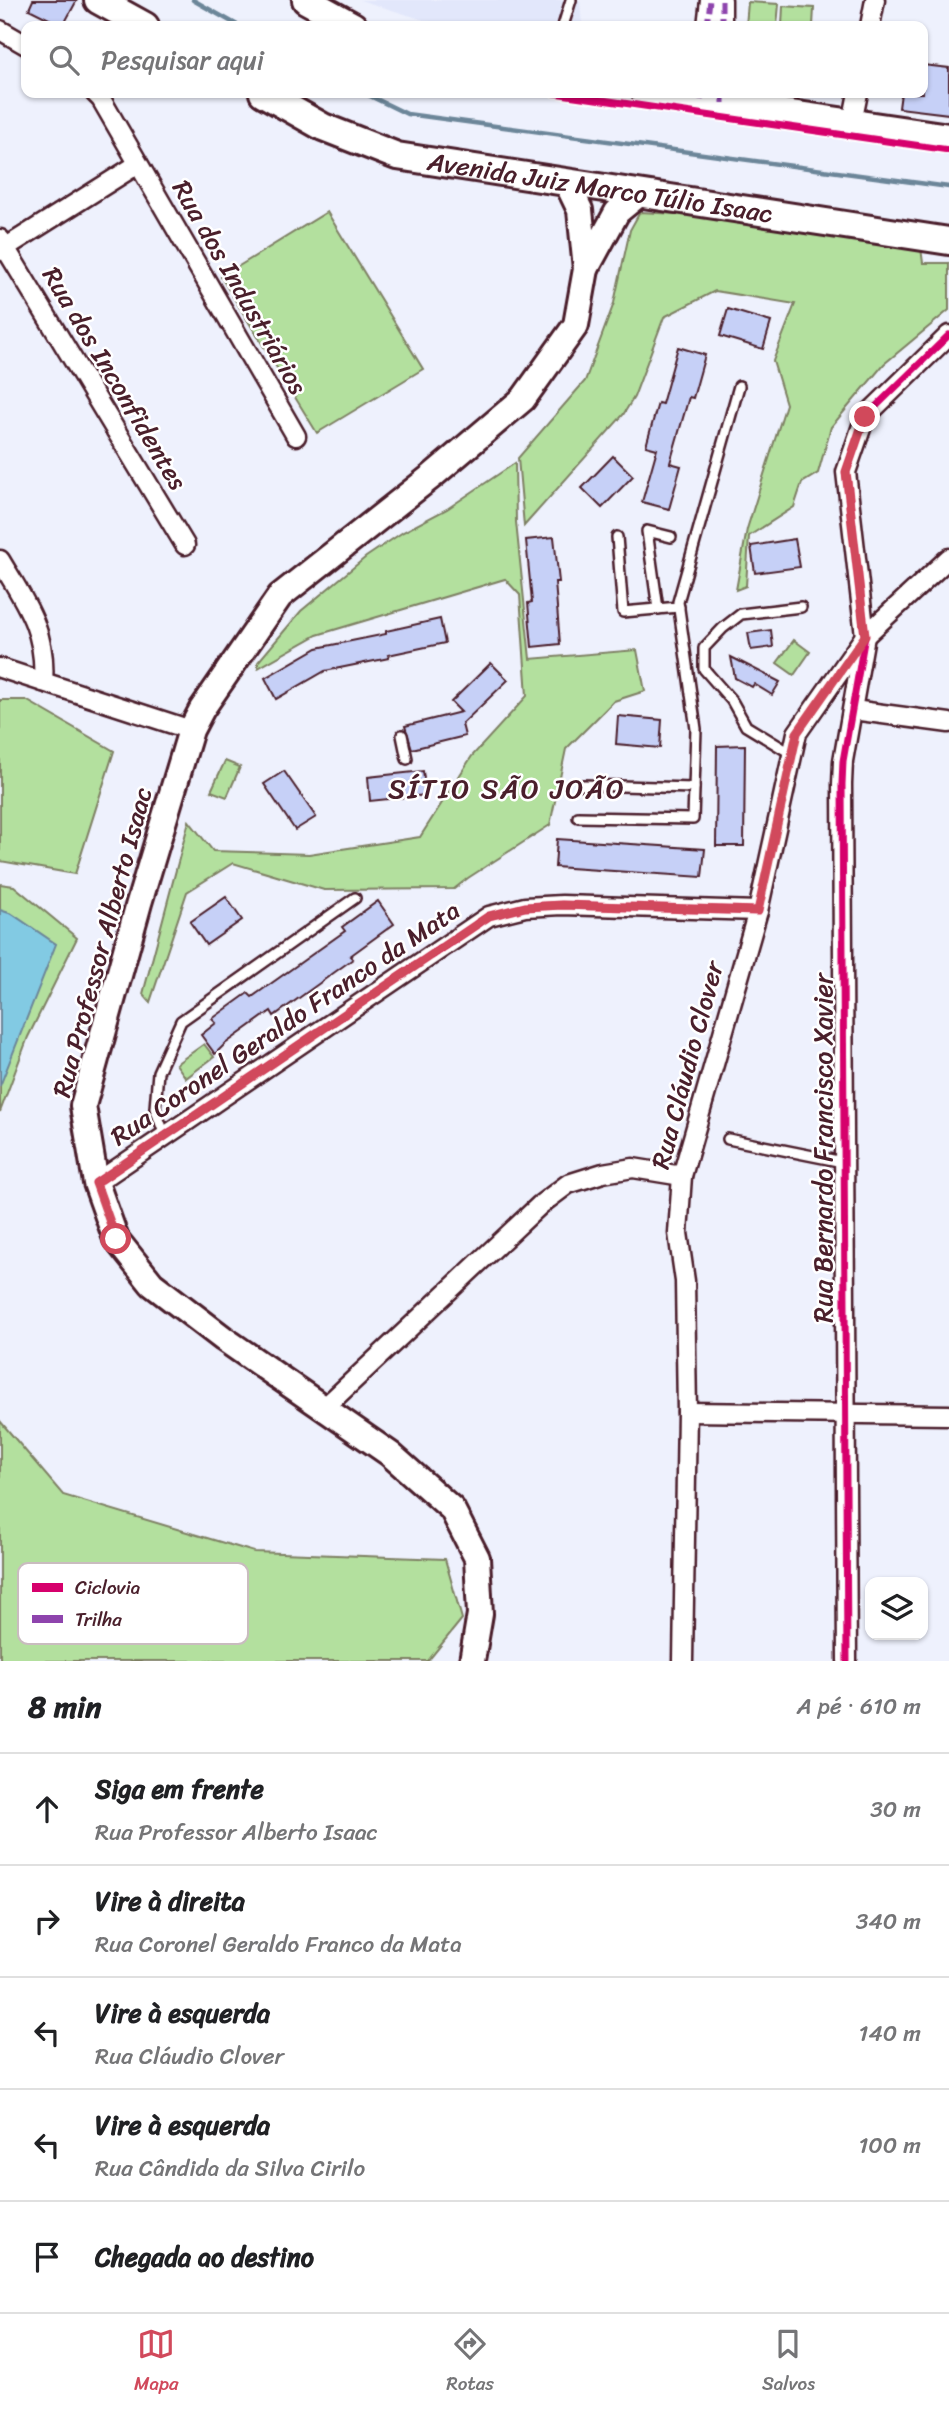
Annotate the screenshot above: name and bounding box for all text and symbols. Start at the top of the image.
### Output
search box [21,21,928,98]
text: Pesquisar aqui [101,37,264,83]
icon: search [45,41,83,79]
street label: Avenida Juiz Marco Túlio Isaac [423,138,776,237]
street label: Rua dos Industriários [160,171,321,404]
street label: Rua dos Inconfidentes [30,257,200,499]
route end [849,401,880,432]
district label: SÍTIO SÃO JOÃO [388,764,626,813]
street label: Rua Professor Alberto Isaac [38,782,166,1102]
street label: Rua Coronel Geraldo Franco da Mata [100,888,470,1158]
street label: Rua Cláudio Clover [637,955,737,1174]
street label: Rua Bernardo Francisco Xavier [800,972,846,1323]
route start [100,1223,131,1254]
legend [18,1563,248,1644]
text: Ciclovia [75,1571,141,1604]
map controls [865,1577,928,1640]
button: layers [865,1577,928,1640]
text: Trilha [75,1603,122,1636]
text: 8 min [28,1680,101,1734]
text: A pé · 610 m [797,1686,921,1727]
text: Siga em frente [95,1766,264,1812]
text: 30 m [870,1789,921,1830]
icon: ahead [28,1790,66,1828]
text: Rua Professor Alberto Isaac [95,1812,378,1853]
text: Vire à direita [95,1878,245,1924]
text: 340 m [856,1901,921,1942]
icon: right [28,1902,66,1940]
text: Rua Coronel Geraldo Franco da Mata [95,1924,462,1965]
text: Vire à esquerda [95,1990,270,2036]
text: 140 m [859,2013,921,2054]
icon: left [28,2014,66,2052]
text: Rua Cláudio Clover [95,2036,284,2077]
text: Vire à esquerda [95,2102,270,2148]
text: 100 m [858,2125,921,2166]
icon: left [28,2126,66,2164]
text: Rua Cândida da Silva Cirilo [95,2148,365,2189]
text: Chegada ao destino [95,2234,314,2280]
icon: arrive [28,2238,66,2276]
tab: Mapa [134,2325,179,2400]
tab: Rotas [446,2325,494,2400]
tab: Salvos [762,2325,815,2400]

